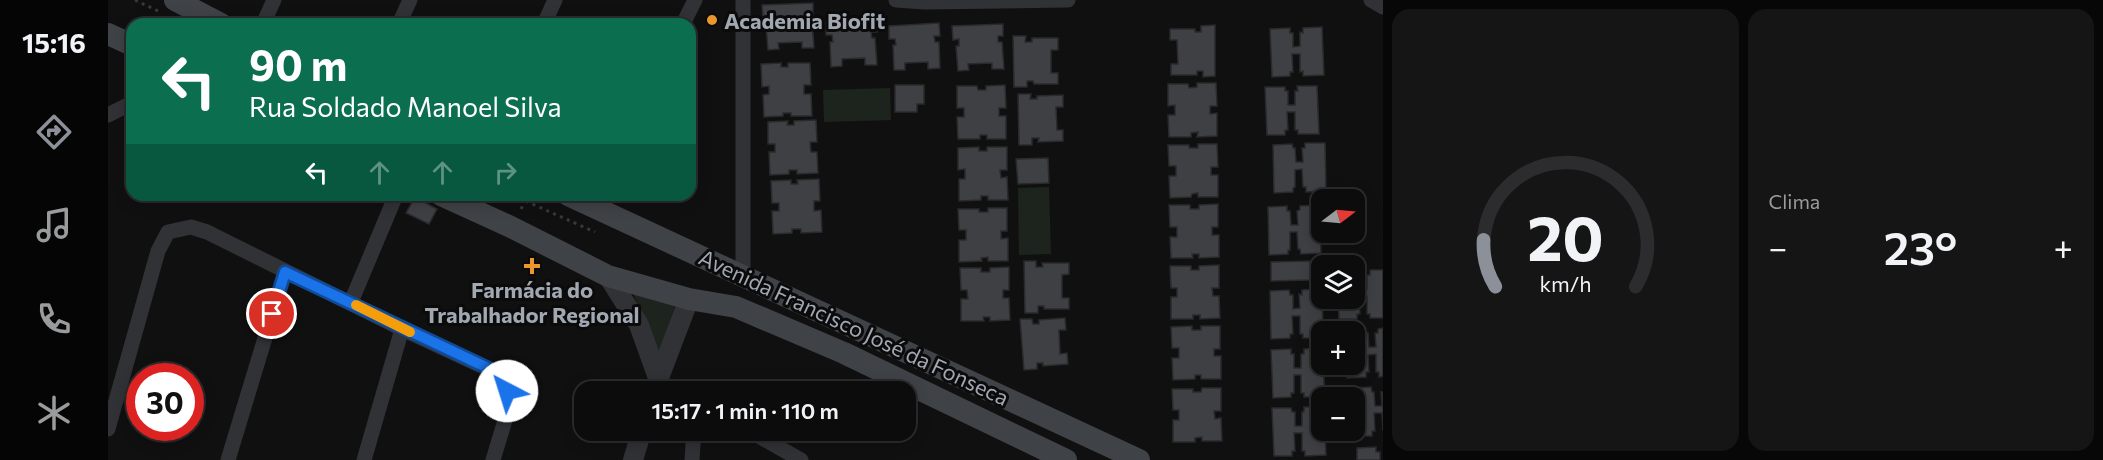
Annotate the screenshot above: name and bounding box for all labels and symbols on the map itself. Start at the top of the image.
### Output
place label: Academia Biofit [724,7,885,34]
marker: Academia Biofit [705,13,719,27]
north arrow [1311,189,1365,243]
street label: Avenida Francisco José da Fonseca [695,243,1013,411]
marker: Farmácia do Trabalhador Regional [525,259,539,273]
place label: Farmácia do Trabalhador Regional [424,276,640,328]
pin [246,288,297,339]
position arrow [475,359,539,423]
speed limit sign: 30 [126,363,204,441]

